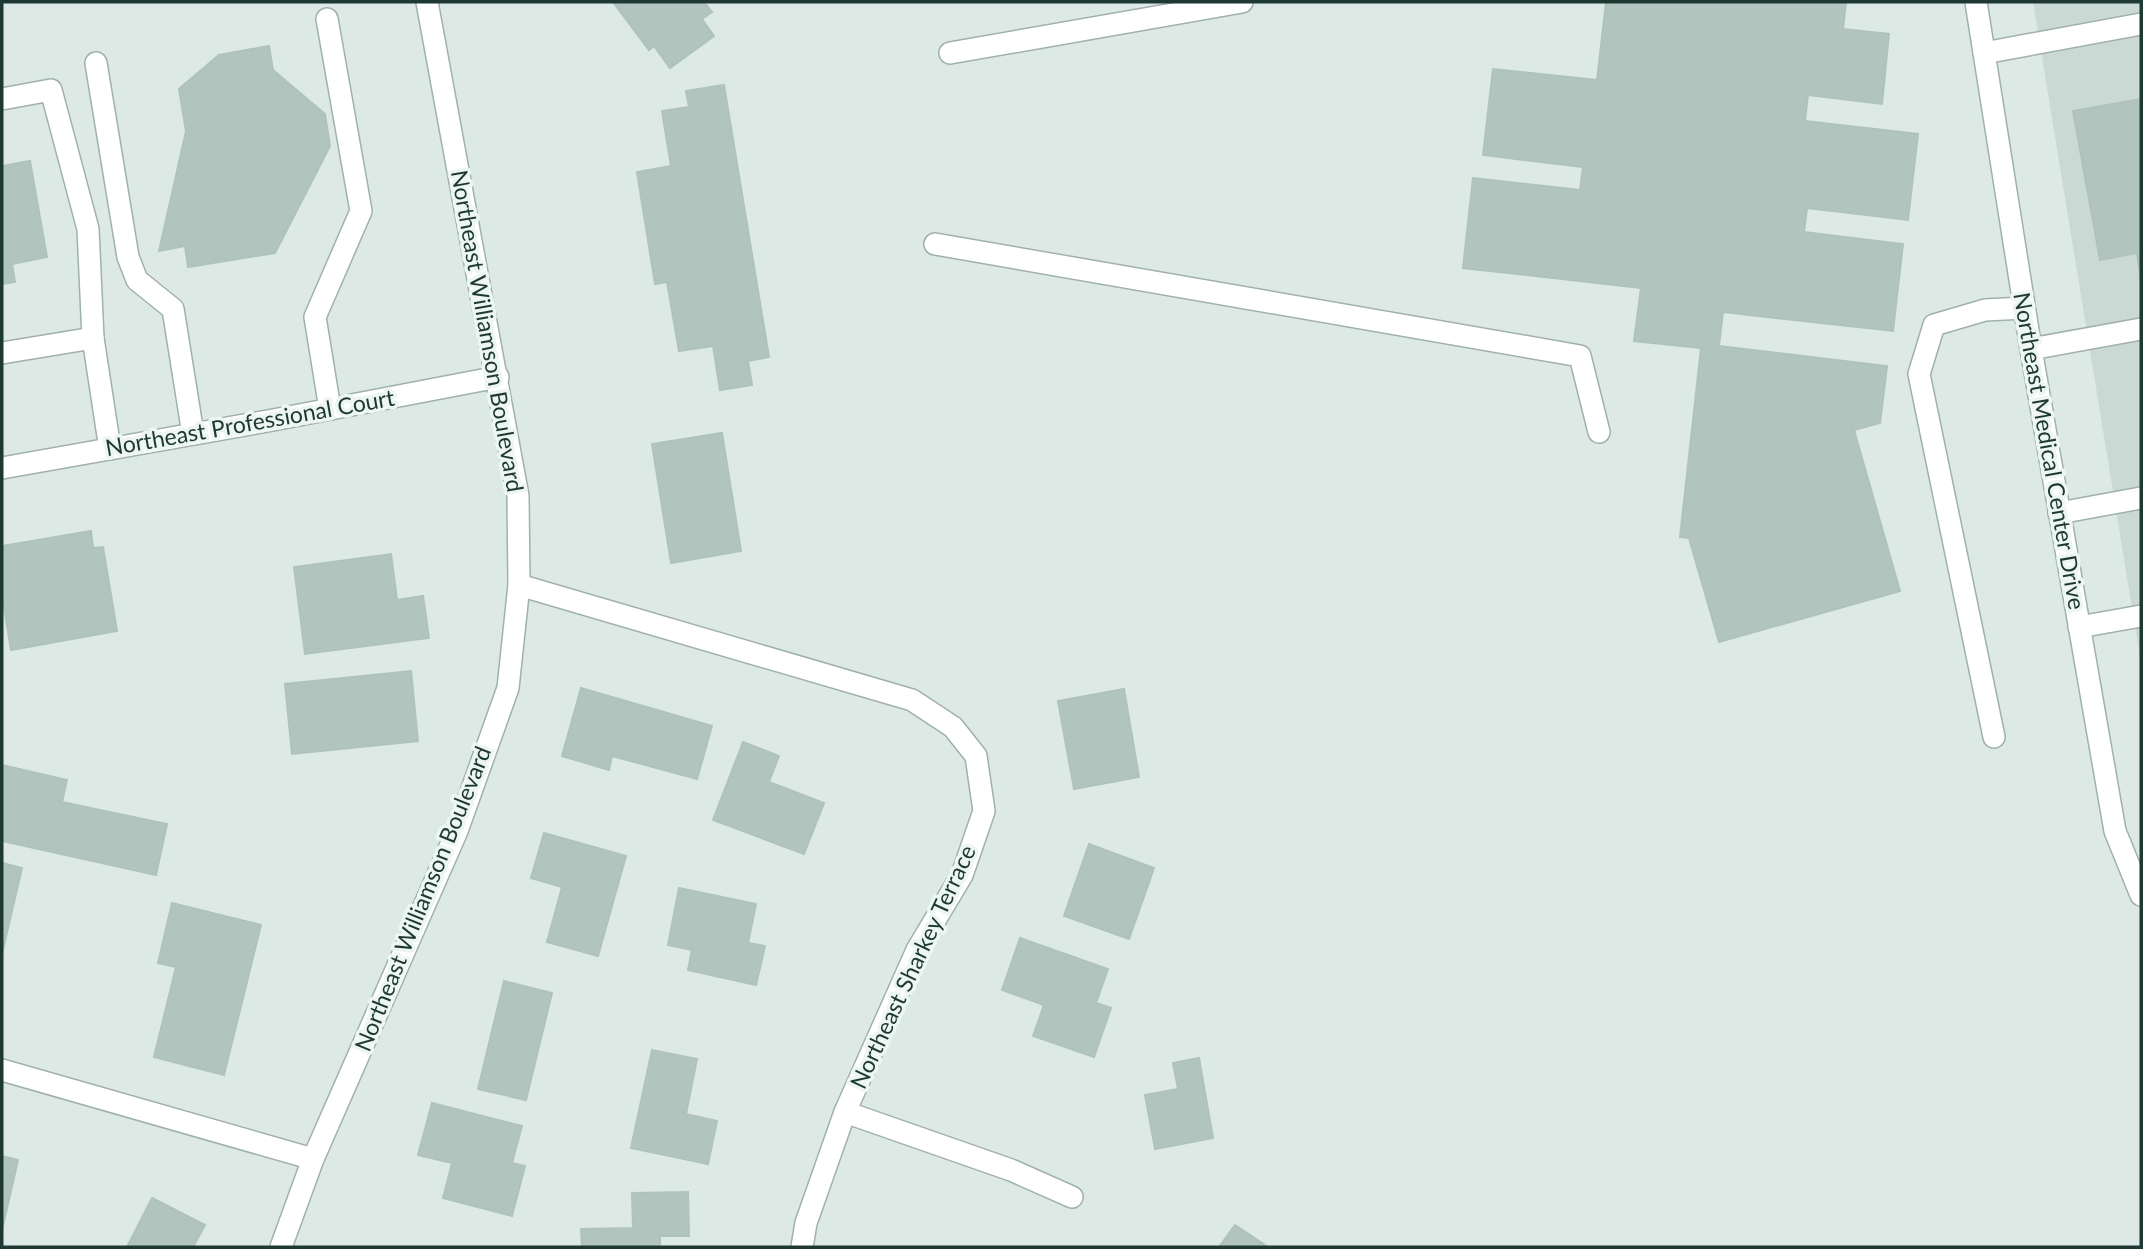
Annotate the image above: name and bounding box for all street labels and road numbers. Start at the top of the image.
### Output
street label: Northeast Williamson Boulevard [446,168,530,494]
street label: Northeast Medical Center Drive [2008,290,2092,612]
street label: Northeast Professional Court [103,383,397,461]
street label: Northeast Williamson Boulevard [348,742,496,1055]
street label: Northeast Sharkey Terrace [843,840,981,1093]

